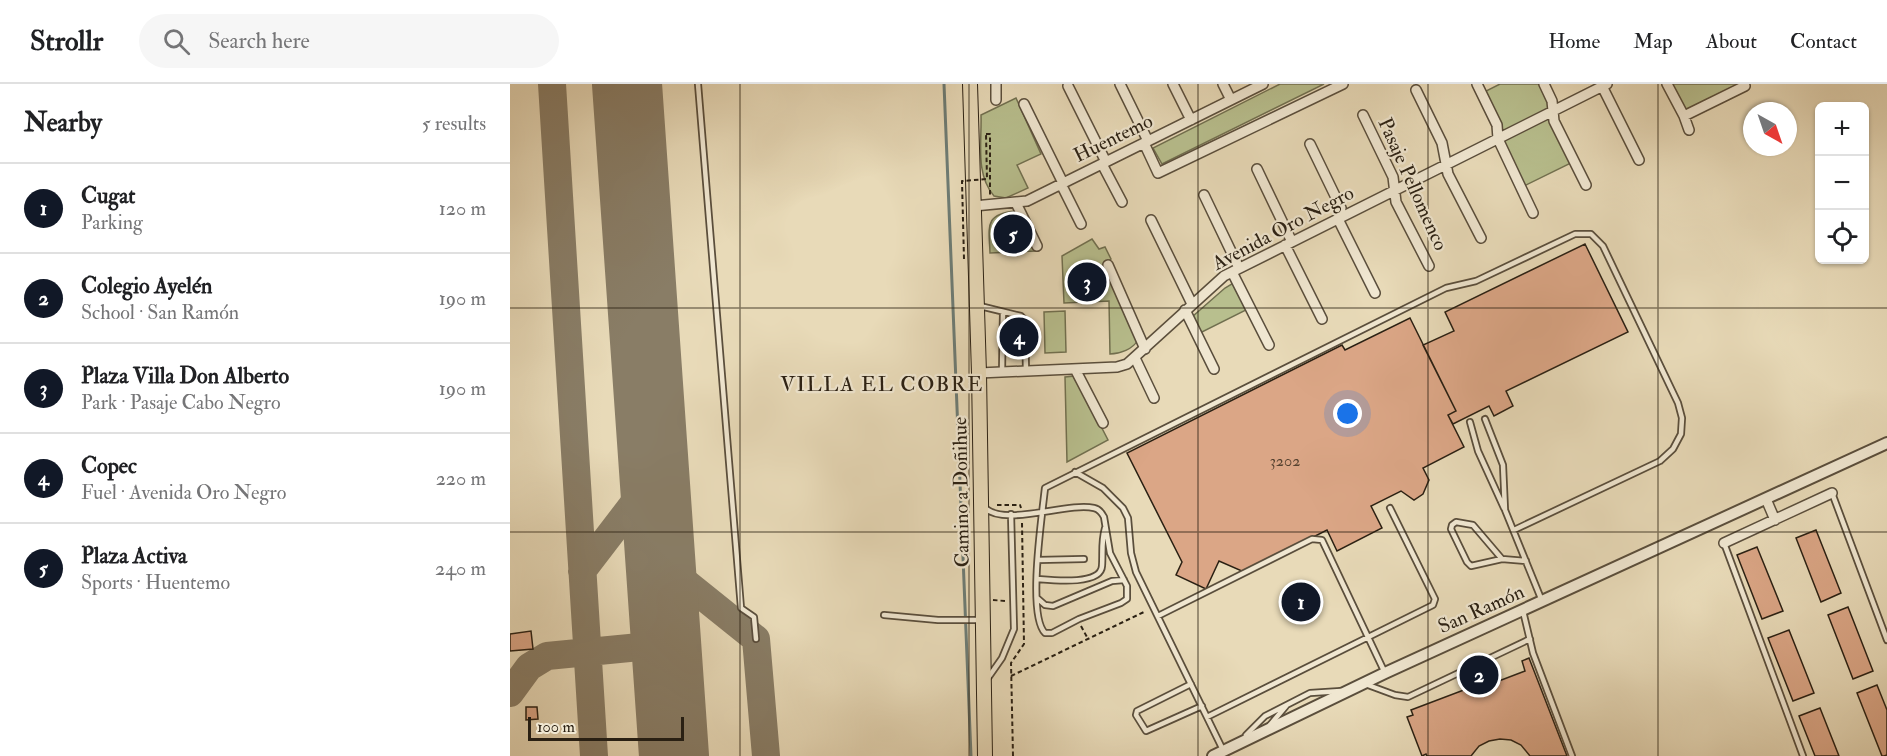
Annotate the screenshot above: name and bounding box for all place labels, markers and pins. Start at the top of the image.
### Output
pin: 5 [994,212,1032,256]
pin: 3 [1068,260,1106,304]
pin: 4 [1000,314,1038,360]
pin: 1 [1282,580,1320,624]
pin: 2 [1460,652,1498,698]

